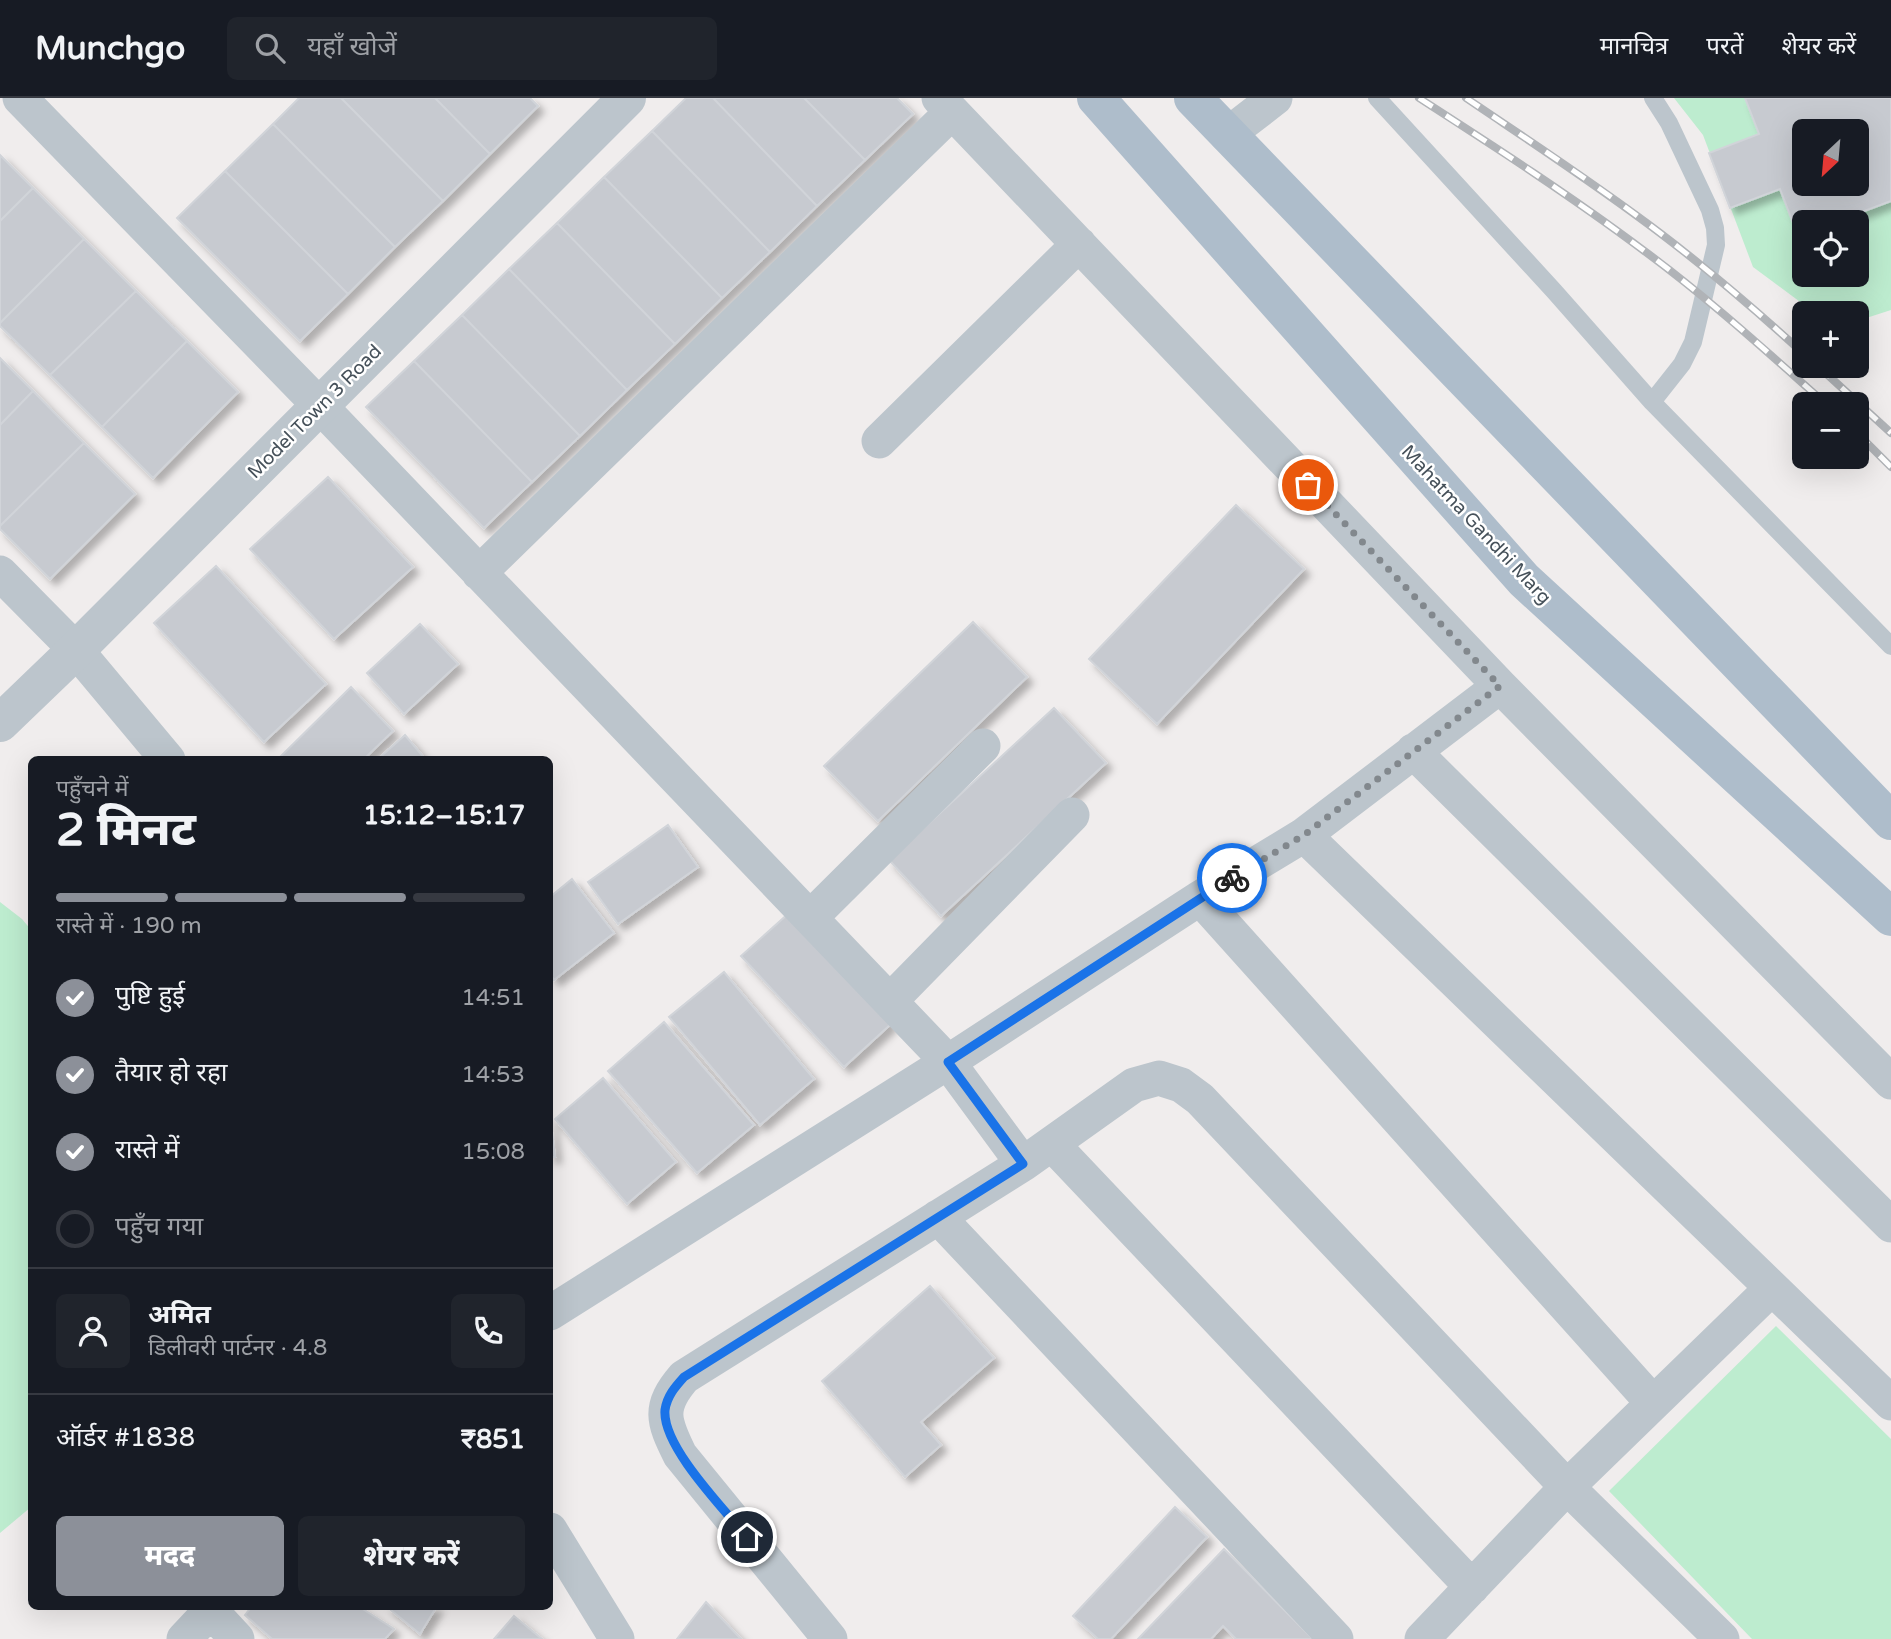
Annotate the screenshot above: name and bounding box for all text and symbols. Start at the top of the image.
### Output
search box [227,17,717,80]
text: Munchgo [35,29,185,68]
icon: search [251,29,289,67]
text: यहाँ खोजें [307,31,397,62]
text: मानचित्र [1600,32,1668,61]
text: परतें [1706,32,1743,61]
text: शेयर करें [1781,32,1856,61]
north arrow [1792,119,1869,196]
map controls [1792,119,1869,469]
button: locate [1792,210,1869,287]
button: + [1792,301,1869,378]
street label: Model Town 3 Road [243,340,386,483]
button: − [1792,392,1869,469]
street label: Mahatma Gandhi Marg [1397,441,1556,609]
pin [1278,455,1338,515]
icon: bag [1289,466,1327,504]
text: पहुँचने में [56,775,128,803]
text: 15:12–15:17 [363,800,525,831]
text: 2 मिनट [56,803,196,858]
courier [1197,843,1267,913]
icon: bike [1213,859,1251,897]
text: रास्ते में · 190 m [56,912,202,940]
icon: check [56,979,94,1017]
text: पुष्टि हुई [115,980,185,1011]
text: 14:51 [461,984,525,1012]
icon: check [56,1056,94,1094]
text: तैयार हो रहा [115,1057,228,1088]
text: 14:53 [461,1061,525,1089]
icon: check [56,1133,94,1171]
text: रास्ते में [115,1134,180,1165]
text: 15:08 [461,1138,525,1166]
text: पहुँच गया [115,1211,203,1242]
button: person [56,1294,130,1368]
button: phone [451,1294,525,1368]
text: अमित [148,1299,211,1330]
text: डिलीवरी पार्टनर · 4.8 [148,1334,327,1362]
text: ऑर्डर #1838 [56,1422,195,1453]
text: ₹851 [461,1424,525,1455]
pin [717,1507,777,1567]
button: मदद [56,1516,284,1596]
button: शेयर करें [298,1516,525,1596]
icon: home [728,1518,766,1556]

